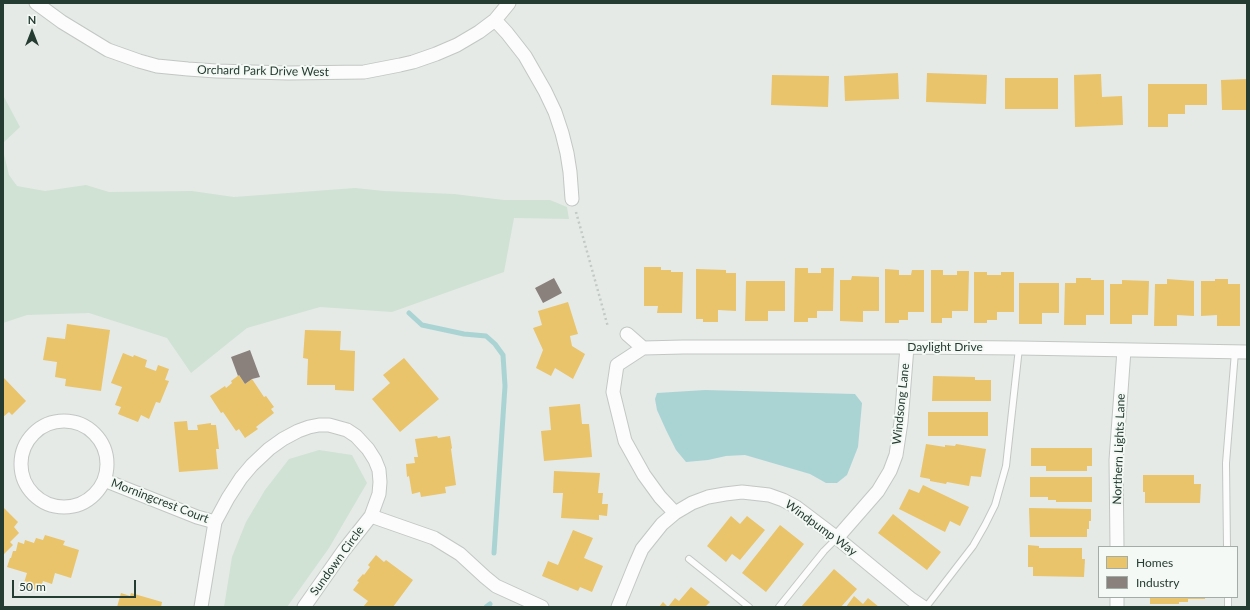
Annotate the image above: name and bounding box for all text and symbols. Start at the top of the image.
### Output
north arrow [12,12,52,52]
text: N [28,13,36,26]
street label: Orchard Park Drive West [197,63,329,79]
street label: Daylight Drive [907,340,983,354]
street label: Windsong Lane [890,363,912,445]
street label: Northern Lights Lane [1110,393,1128,505]
street label: Morningcrest Court [109,476,211,526]
street label: Windpump Way [782,497,860,559]
street label: Sundown Circle [307,523,367,599]
legend [1098,546,1238,598]
text: Homes [1136,555,1173,570]
scale bar [14,572,138,598]
text: Industry [1136,575,1179,590]
text: 50 m [19,579,46,594]

